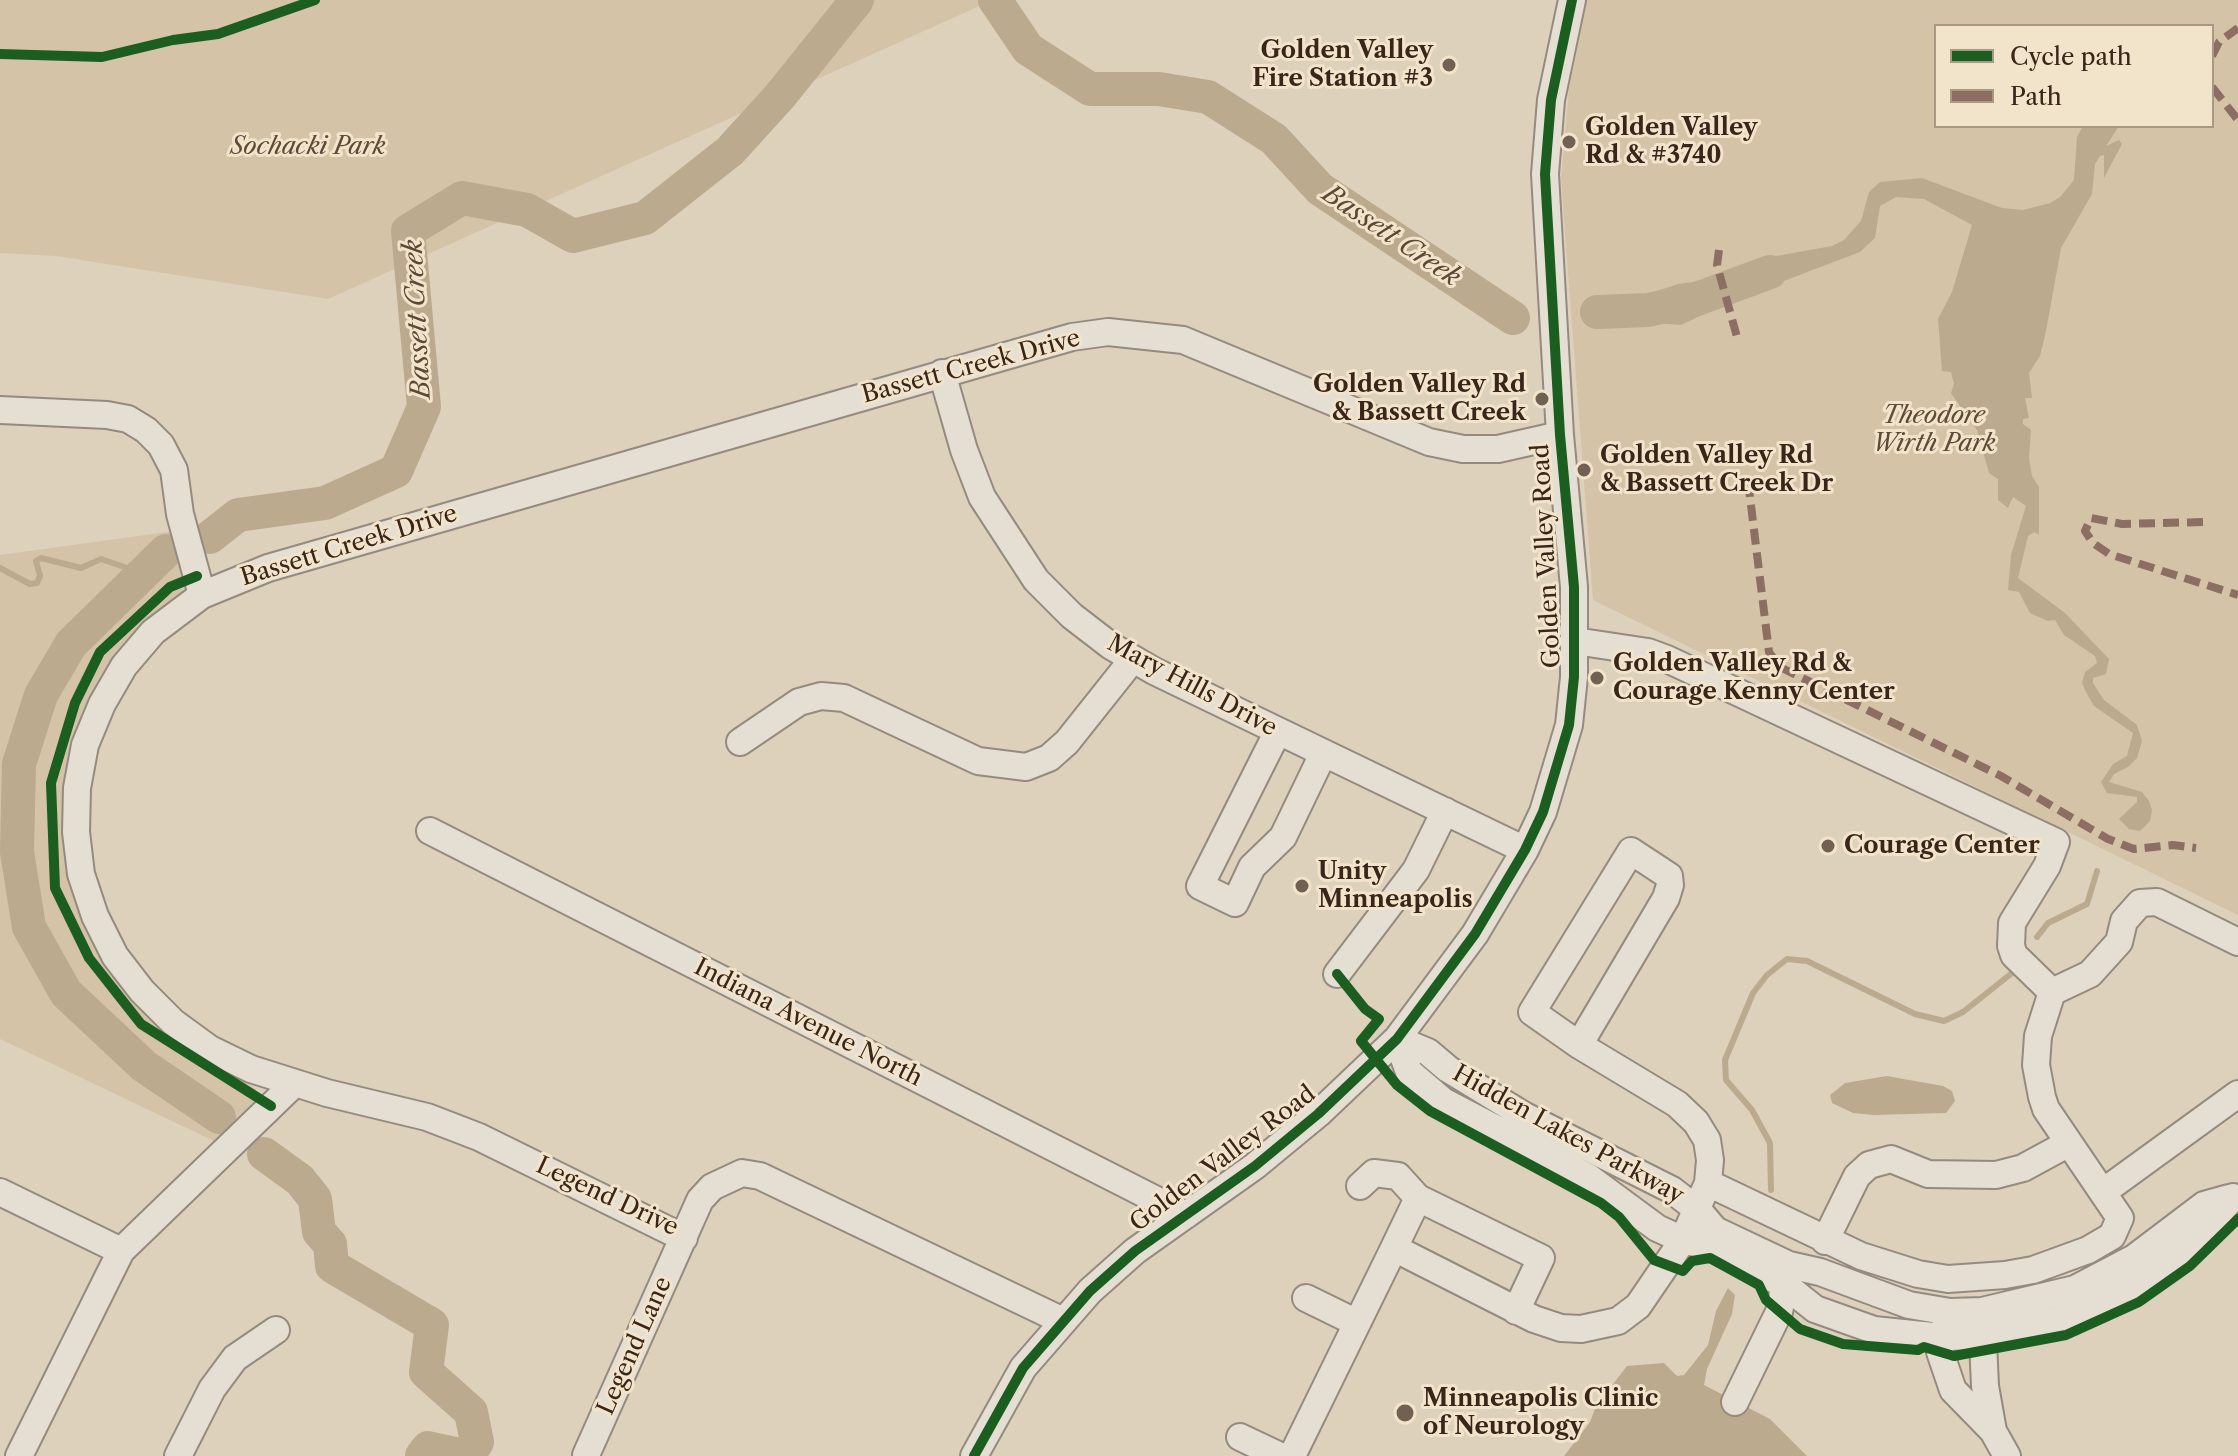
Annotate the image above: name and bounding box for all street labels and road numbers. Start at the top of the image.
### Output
street label: Bassett Creek Drive [859,324,1083,410]
street label: Golden Valley Road [1527,443,1567,669]
street label: Bassett Creek Drive [237,499,461,593]
street label: Mary Hills Drive [1102,629,1282,743]
street label: Indiana Avenue North [689,953,927,1093]
street label: Hidden Lakes Parkway [1447,1059,1689,1211]
street label: Golden Valley Road [1125,1080,1321,1238]
street label: Legend Drive [531,1152,683,1242]
street label: Legend Lane [592,1273,678,1419]

